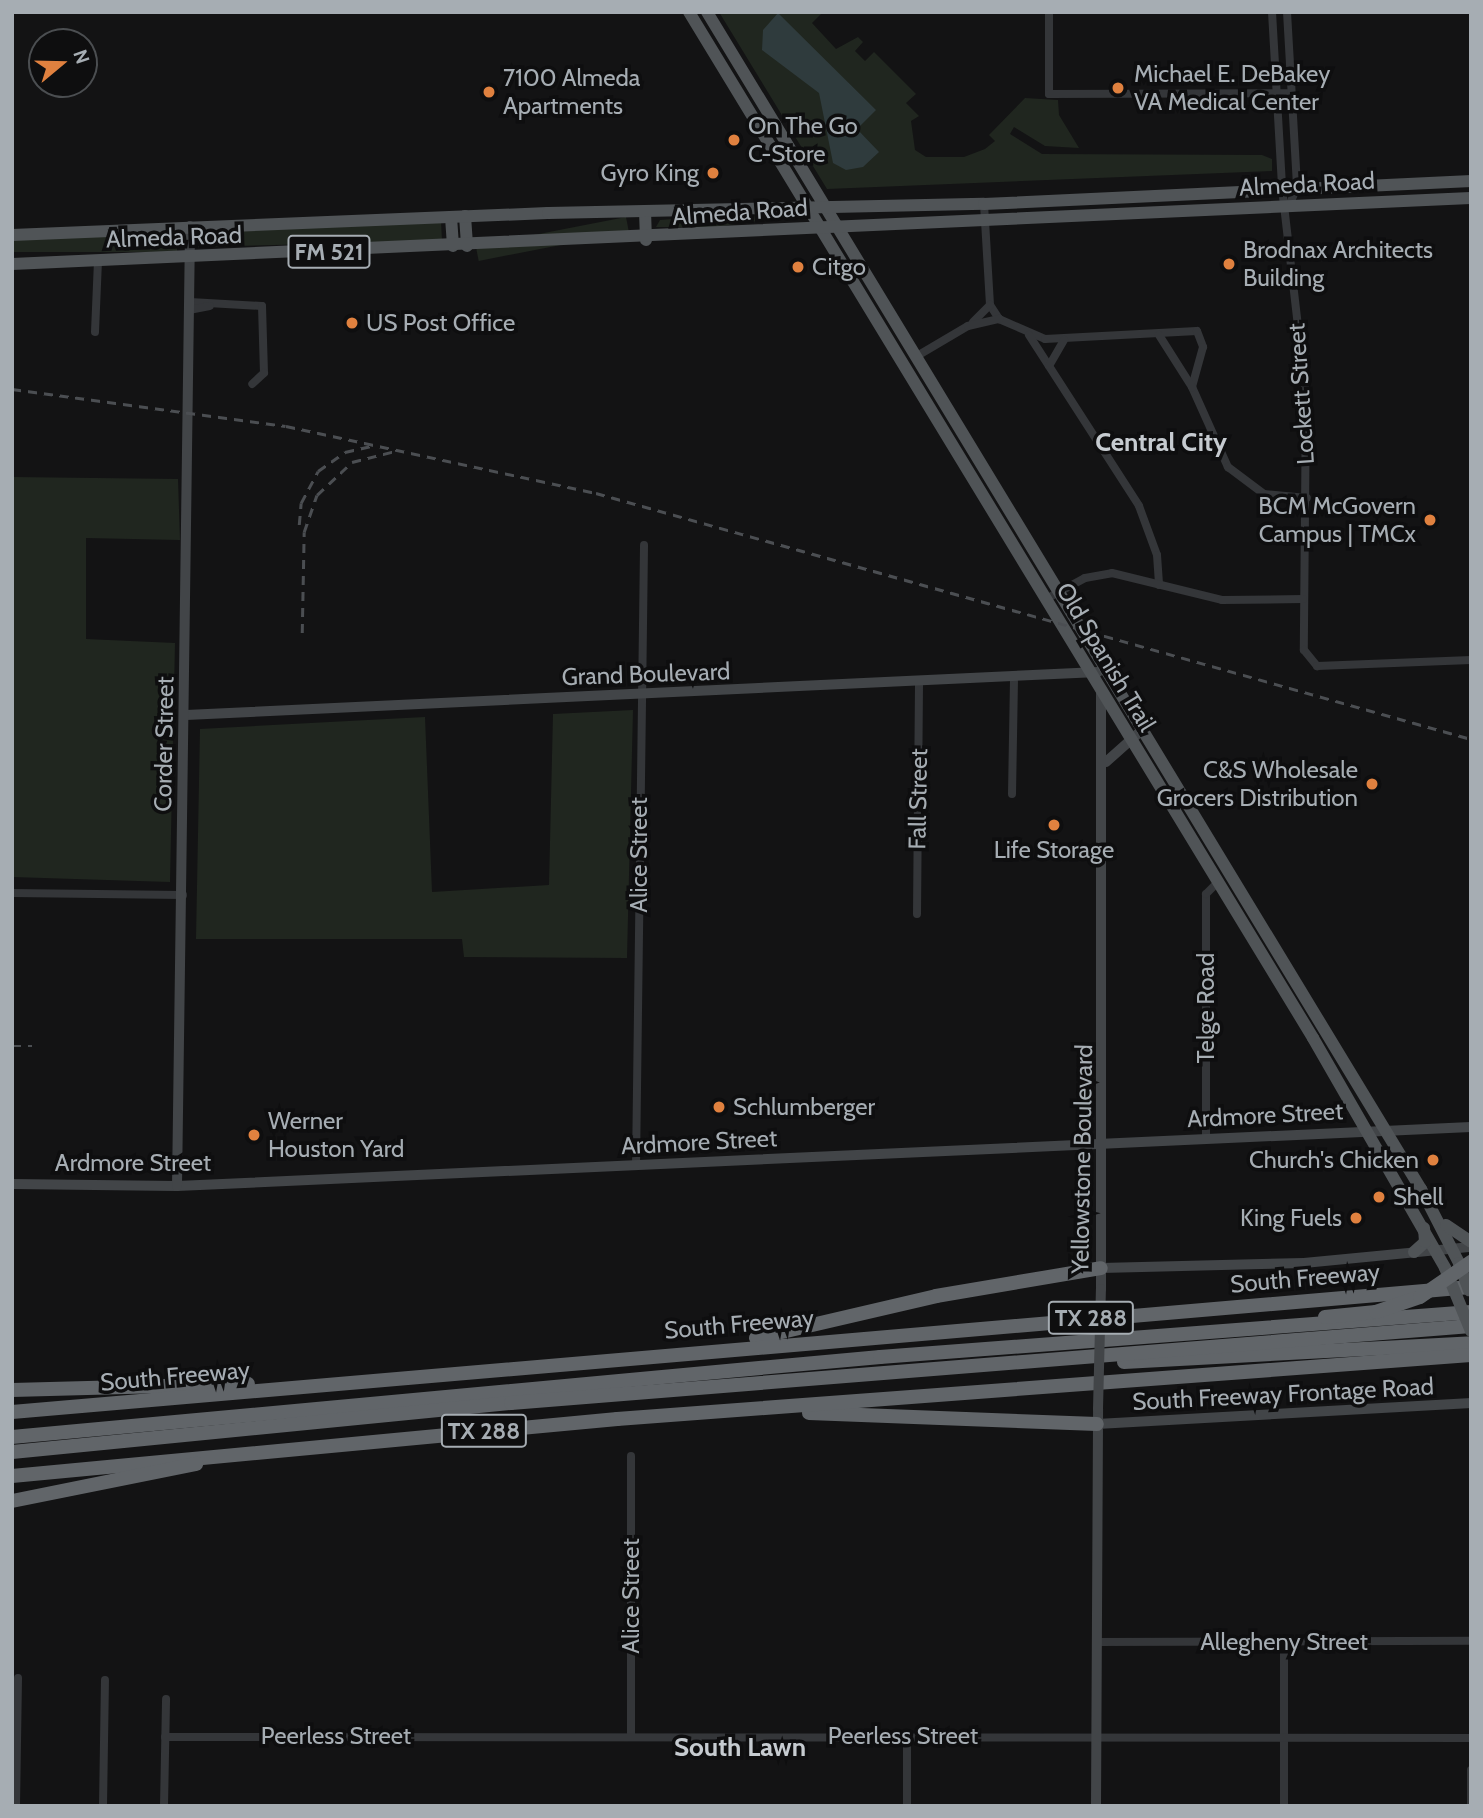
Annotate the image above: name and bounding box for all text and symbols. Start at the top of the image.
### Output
north arrow [28,28,98,98]
text: N [68,47,94,67]
place label: Michael E. DeBakey VA Medical Center [1134,60,1330,116]
place label: 7100 Almeda Apartments [503,64,640,120]
marker: Michael E. DeBakey VA Medical Center [1108,78,1128,98]
marker: 7100 Almeda Apartments [481,84,497,100]
place label: On The Go C-Store [748,112,858,168]
marker: On The Go C-Store [726,132,742,148]
place label: Gyro King [601,159,699,187]
marker: Gyro King [705,165,721,181]
street label: Almeda Road [1238,166,1376,202]
street label: Almeda Road [671,193,809,231]
street label: Almeda Road [106,220,242,254]
road number: FM 521 [287,232,371,272]
place label: Brodnax Architects Building [1243,236,1433,292]
place label: Citgo [812,253,866,281]
marker: Brodnax Architects Building [1221,256,1237,272]
marker: Citgo [790,259,806,275]
place label: US Post Office [366,309,515,337]
marker: US Post Office [344,315,360,331]
street label: Lockett Street [1282,322,1320,466]
district label: Central City [1095,427,1227,459]
place label: BCM McGovern Campus | TMCx [1258,492,1416,548]
marker: BCM McGovern Campus | TMCx [1422,512,1438,528]
street label: Old Spanish Trail [1050,577,1162,737]
street label: Grand Boulevard [561,657,731,691]
street label: Corder Street [148,676,180,812]
street label: Fall Street [903,748,933,850]
place label: C&S Wholesale Grocers Distribution [1157,756,1358,812]
marker: C&S Wholesale Grocers Distribution [1364,776,1380,792]
street label: Alice Street [625,797,653,913]
marker: Life Storage [1046,817,1062,833]
place label: Life Storage [994,836,1114,864]
street label: Telge Road [1192,953,1220,1063]
street label: Yellowstone Boulevard [1066,1044,1098,1274]
place label: Schlumberger [733,1093,875,1121]
street label: Ardmore Street [1186,1097,1344,1133]
marker: Schlumberger [711,1099,727,1115]
place label: Werner Houston Yard [268,1107,404,1163]
street label: Ardmore Street [620,1124,778,1160]
marker: Werner Houston Yard [246,1127,262,1143]
place label: Church's Chicken [1249,1146,1419,1174]
street label: Ardmore Street [55,1149,211,1177]
marker: Church's Chicken [1425,1152,1441,1168]
place label: Shell [1393,1183,1443,1211]
marker: Shell [1371,1189,1387,1205]
place label: King Fuels [1240,1204,1342,1232]
marker: King Fuels [1348,1210,1364,1226]
street label: South Freeway [1229,1257,1381,1299]
road number: TX 288 [1047,1298,1135,1338]
street label: South Freeway [663,1303,815,1345]
street label: South Freeway [99,1355,251,1397]
street label: South Freeway Frontage Road [1131,1372,1435,1416]
road number: TX 288 [440,1412,528,1450]
street label: Alice Street [617,1538,645,1654]
street label: Allegheny Street [1200,1628,1368,1656]
street label: Peerless Street [261,1722,411,1750]
street label: Peerless Street [828,1722,978,1750]
district label: South Lawn [674,1732,806,1764]

